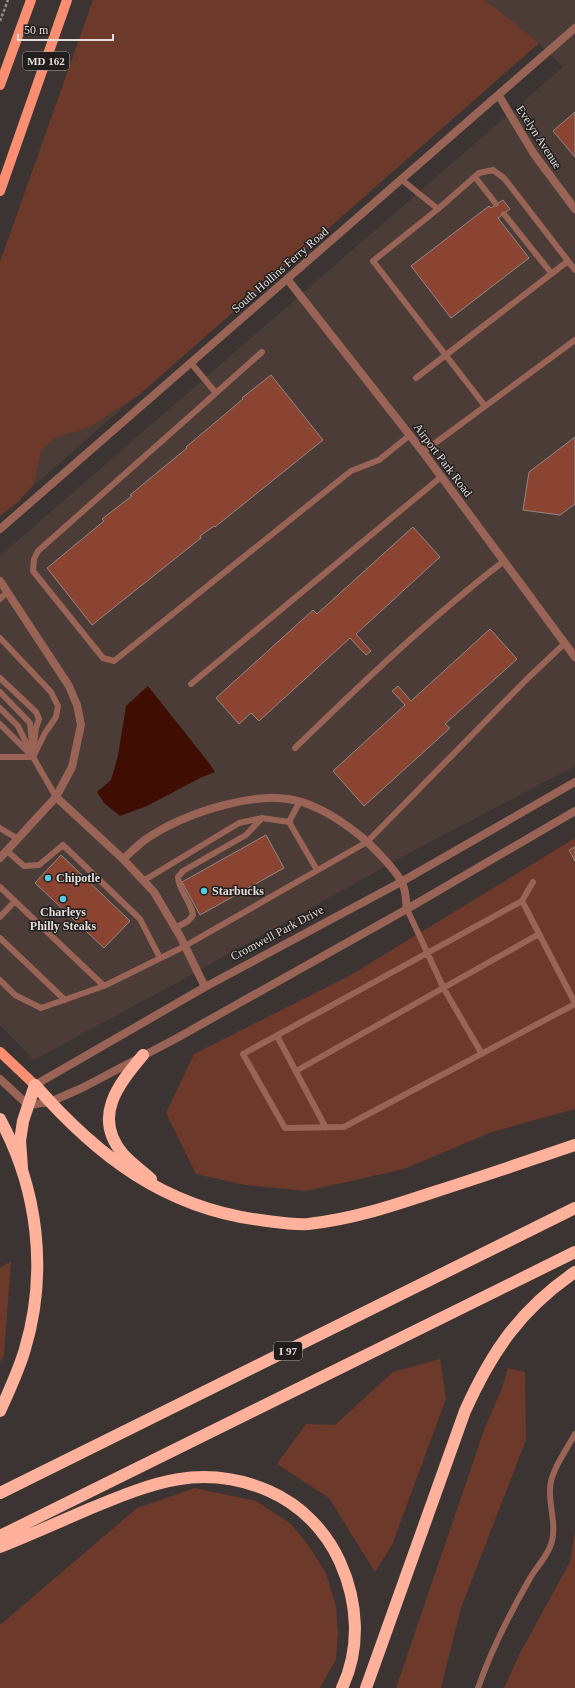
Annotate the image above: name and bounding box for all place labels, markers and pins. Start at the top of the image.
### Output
place label: Chipotle [56,871,101,885]
marker: Chipotle [43,873,53,883]
place label: Starbucks [212,884,264,898]
marker: Starbucks [199,886,209,896]
marker: Charleys Philly Steaks [58,894,68,904]
place label: Charleys Philly Steaks [30,905,96,933]

